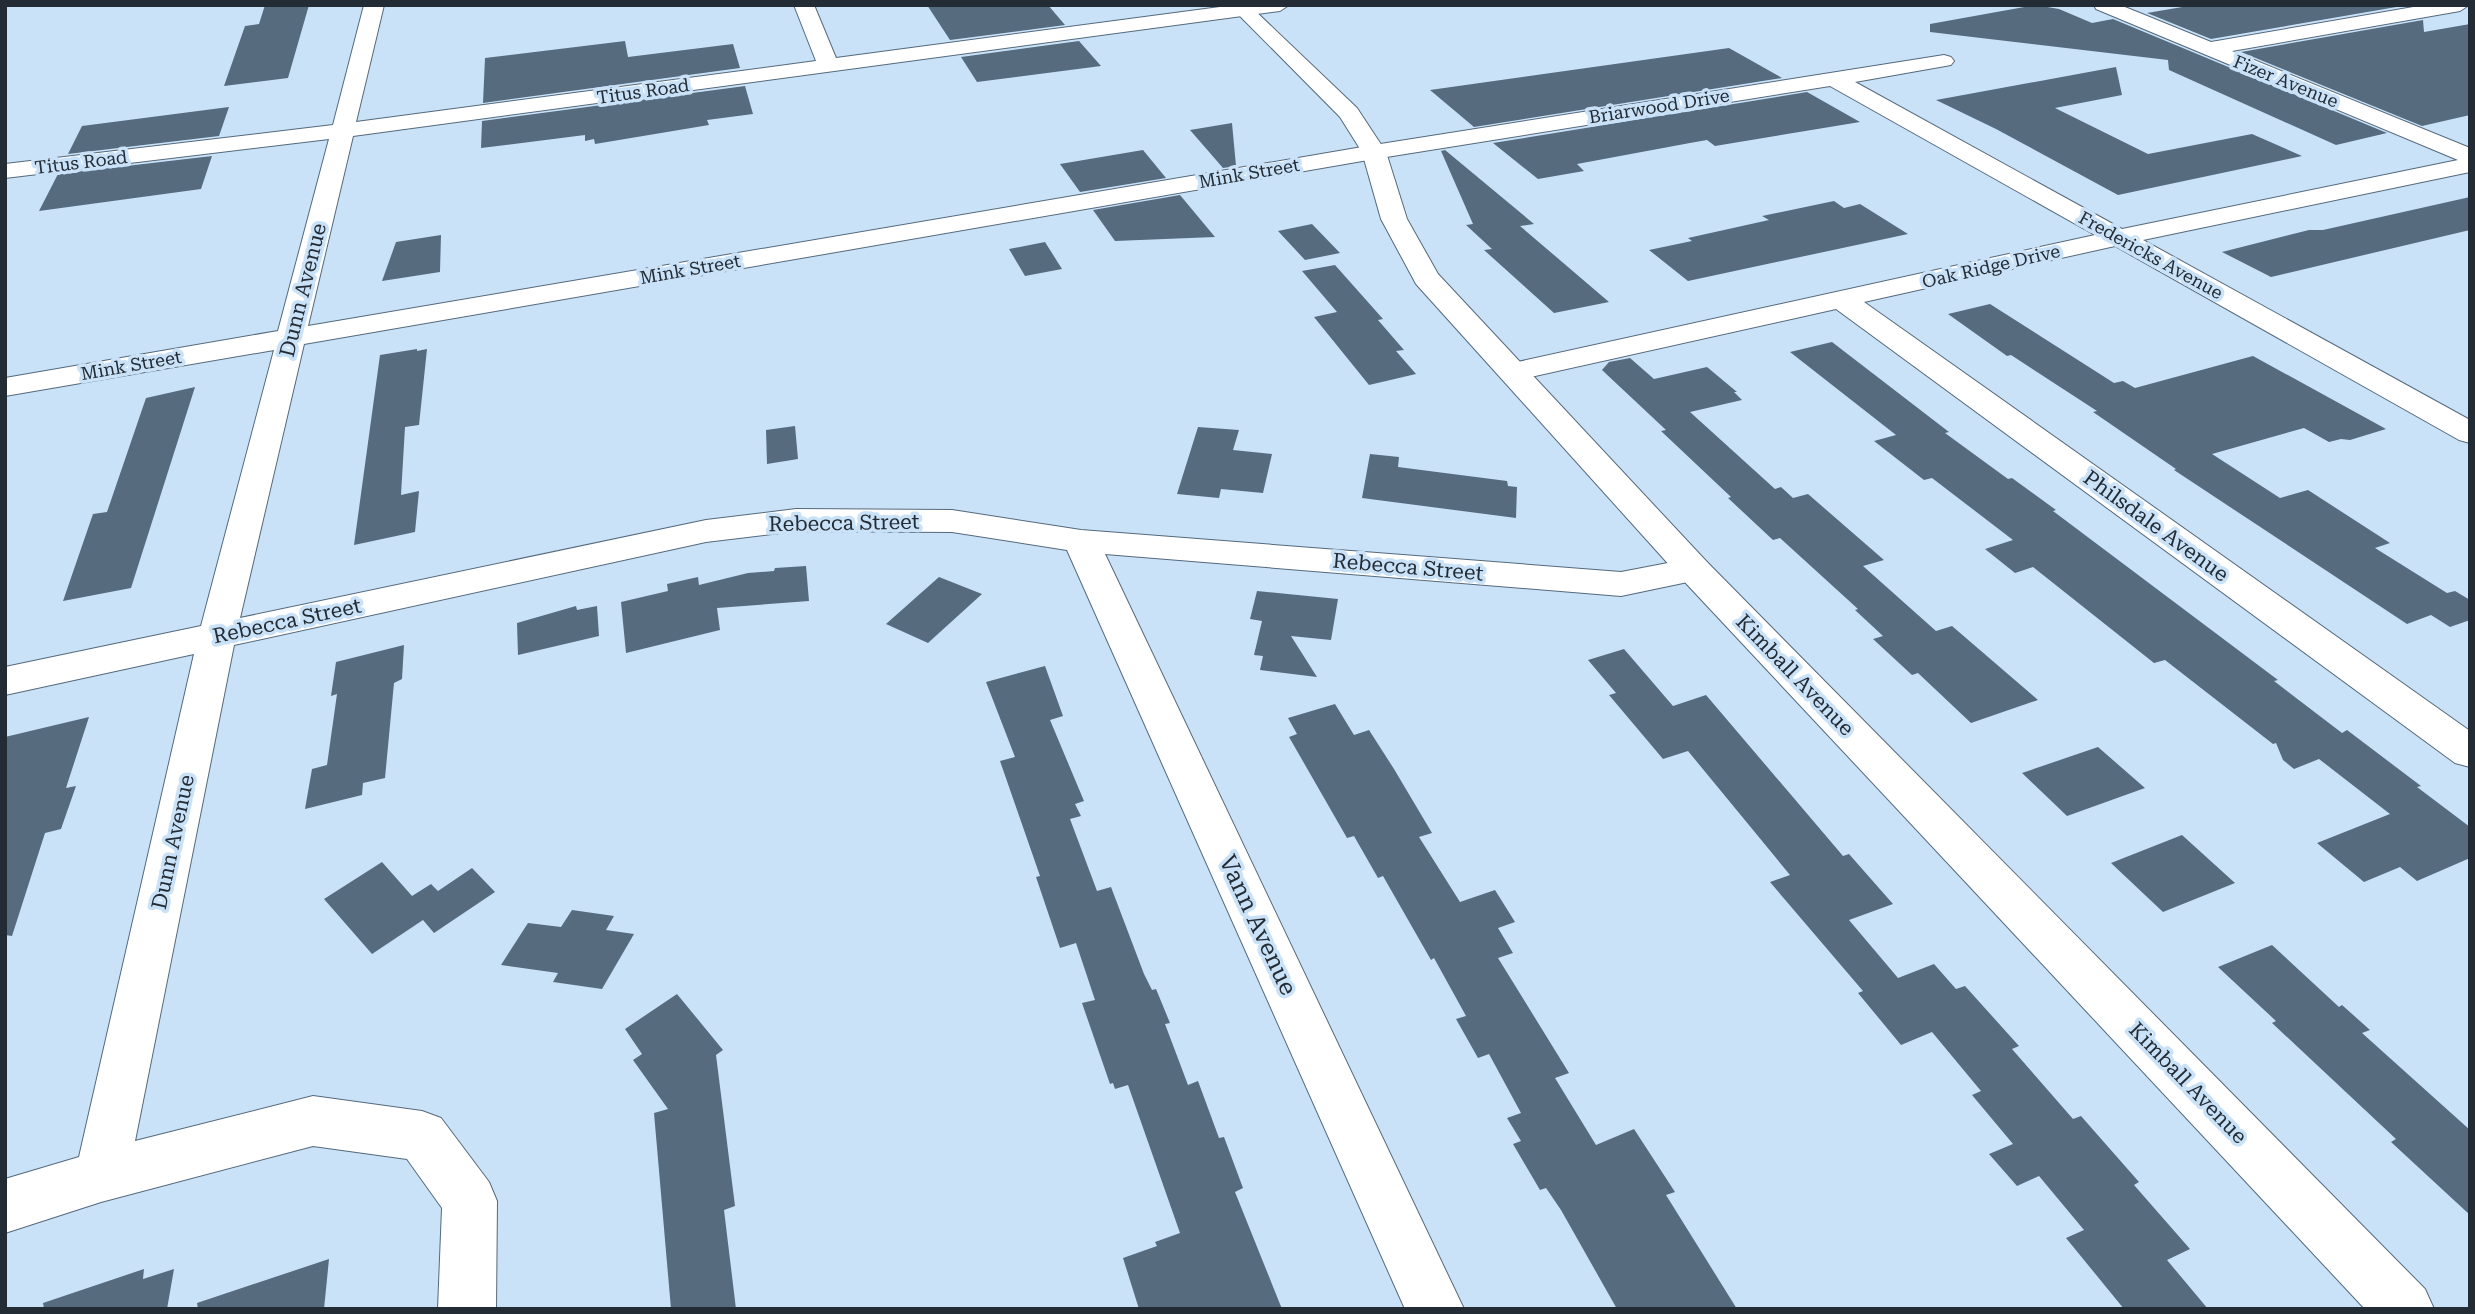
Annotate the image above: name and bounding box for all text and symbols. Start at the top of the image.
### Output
street label: Fizer Avenue [2230,50,2342,112]
street label: Titus Road [595,74,691,108]
street label: Briarwood Drive [1587,84,1731,128]
street label: Titus Road [34,146,129,178]
street label: Mink Street [1197,154,1301,192]
street label: Fredericks Avenue [2075,207,2227,303]
street label: Dunn Avenue [275,221,331,359]
street label: Oak Ridge Drive [1920,240,2062,292]
street label: Mink Street [638,250,742,288]
street label: Mink Street [79,346,183,384]
street label: Philsdale Avenue [2079,465,2233,587]
street label: Rebecca Street [768,510,920,536]
street label: Rebecca Street [1332,548,1485,586]
street label: Rebecca Street [211,594,364,648]
street label: Kimball Avenue [1731,609,1859,741]
street label: Dunn Avenue [147,772,199,912]
street label: Vann Avenue [1213,851,1303,999]
street label: Kimball Avenue [2124,1017,2252,1149]

